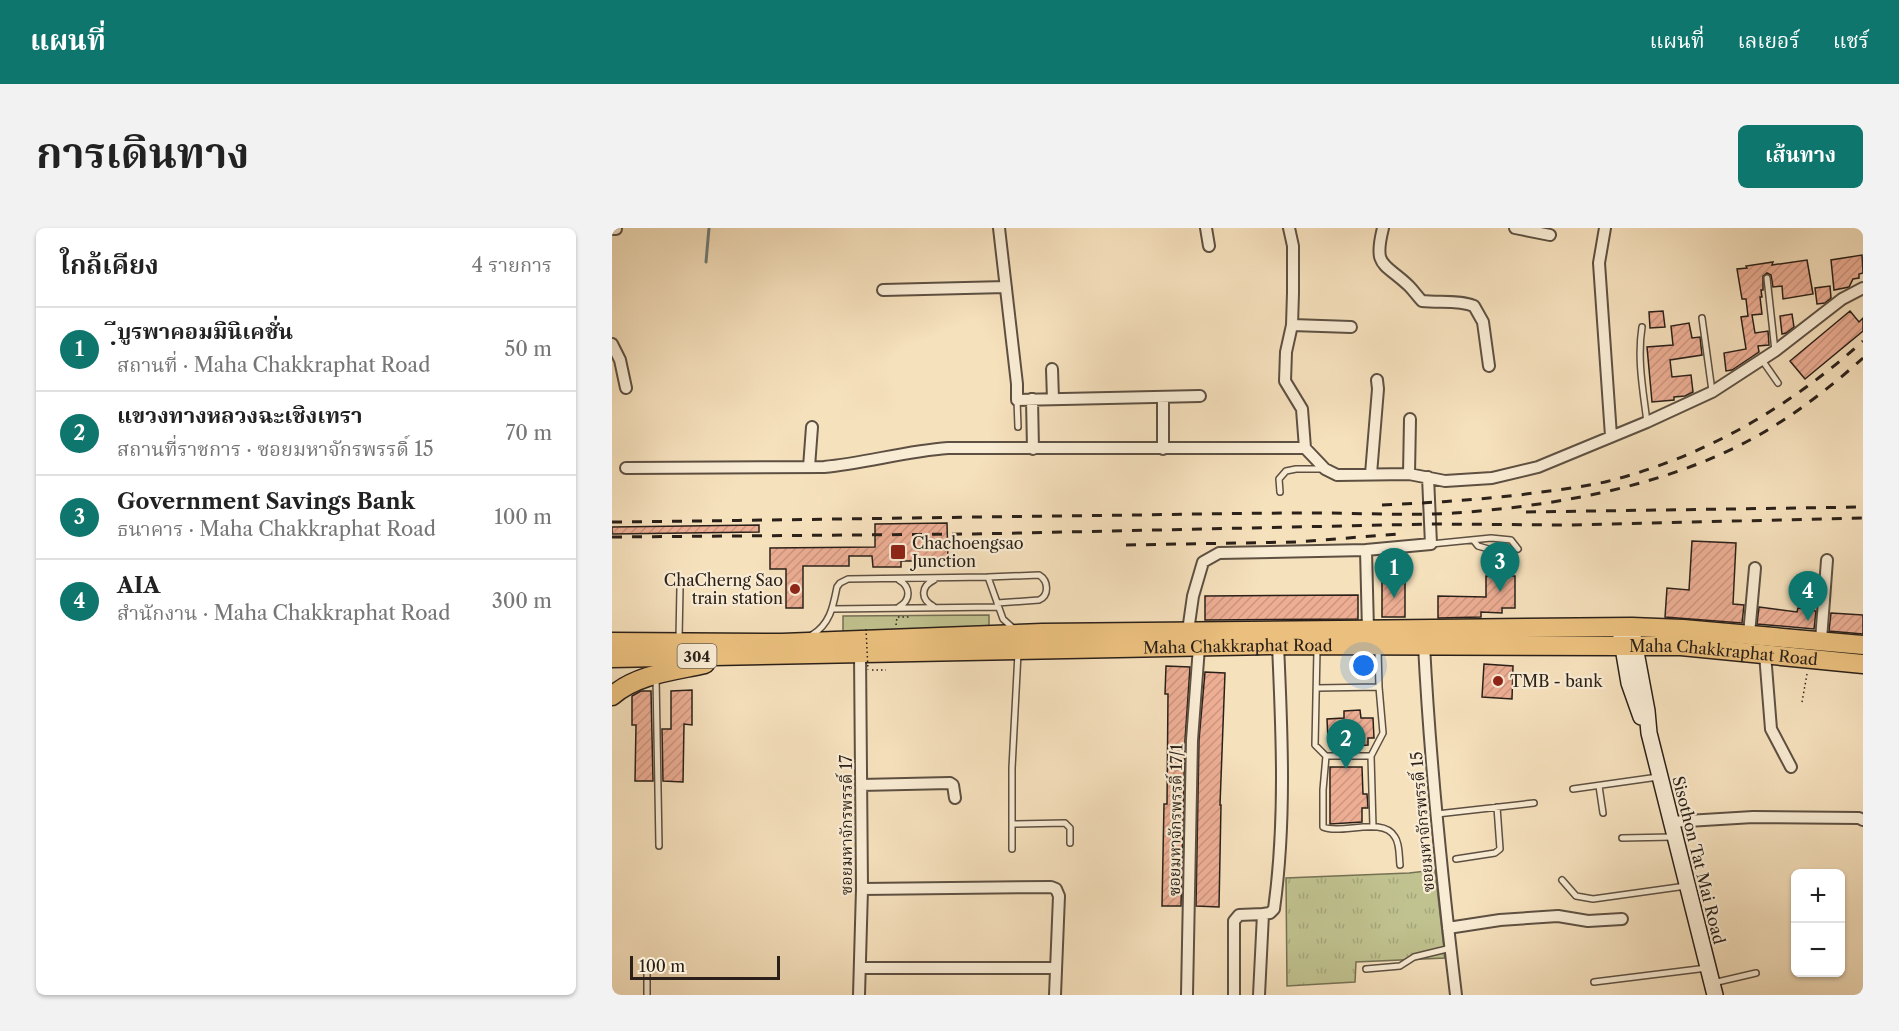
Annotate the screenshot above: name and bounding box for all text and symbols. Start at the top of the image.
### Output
text: แผนที่ [30,23,106,57]
text: แผนที่ [1650,28,1705,53]
text: เลเยอร์ [1738,28,1800,53]
text: แชร์ [1833,28,1869,53]
button: เส้นทาง [1738,125,1863,188]
text: การเดินทาง [36,127,249,179]
text: ใกล้เคียง [60,249,159,281]
text: 4 รายการ [471,253,552,277]
text: ฺีบูรพาคอมมินิเคชั่น [117,318,293,345]
text: 1 [75,337,84,361]
text: 50 m [505,337,552,361]
text: สถานที่ · Maha Chakkraphat Road [117,353,430,377]
text: แขวงทางหลวงฉะเชิงเทรา [117,402,363,429]
text: 2 [74,421,85,445]
text: 70 m [506,421,552,445]
text: สถานที่ราชการ · ซอยมหาจักรพรรดิ์ 15 [117,437,434,461]
text: Government Savings Bank [117,488,415,515]
text: 3 [74,505,85,529]
text: 100 m [494,505,552,529]
text: ธนาคาร · Maha Chakkraphat Road [117,517,436,541]
place label: Chachoengsao Junction [909,533,1024,571]
pin: 3 [1480,542,1520,592]
marker: Chachoengsao Junction [889,543,907,561]
pin: 1 [1374,548,1414,598]
place label: ChaCherng Sao train station [664,570,783,608]
text: AIA [117,572,160,599]
pin: 4 [1788,572,1828,621]
marker: ChaCherng Sao train station [788,582,802,596]
text: 4 [74,589,85,613]
text: 300 m [492,589,552,613]
text: สำนักงาน · Maha Chakkraphat Road [117,601,450,625]
street label: Maha Chakkraphat Road [1143,635,1333,658]
street label: Maha Chakkraphat Road [1629,636,1819,670]
road number: 304 [678,644,716,668]
your location [1349,651,1378,680]
place label: TMB - bank [1510,671,1603,691]
marker: TMB - bank [1491,674,1505,688]
pin: 2 [1326,720,1366,769]
street label: ซอยมหาจักรพรรดิ์ 17/1 [1163,743,1186,896]
street label: ซอยมหาจักรพรรดิ์ 15 [1405,751,1438,893]
street label: ซอยมหาจักรพรรดิ์ 17 [835,755,856,895]
street label: Sisothon Tat Mai Road [1668,774,1730,946]
map controls [1791,869,1845,977]
button: + [1791,869,1845,923]
button: − [1791,923,1845,977]
scale bar [630,953,780,980]
text: 100 m [639,956,685,976]

